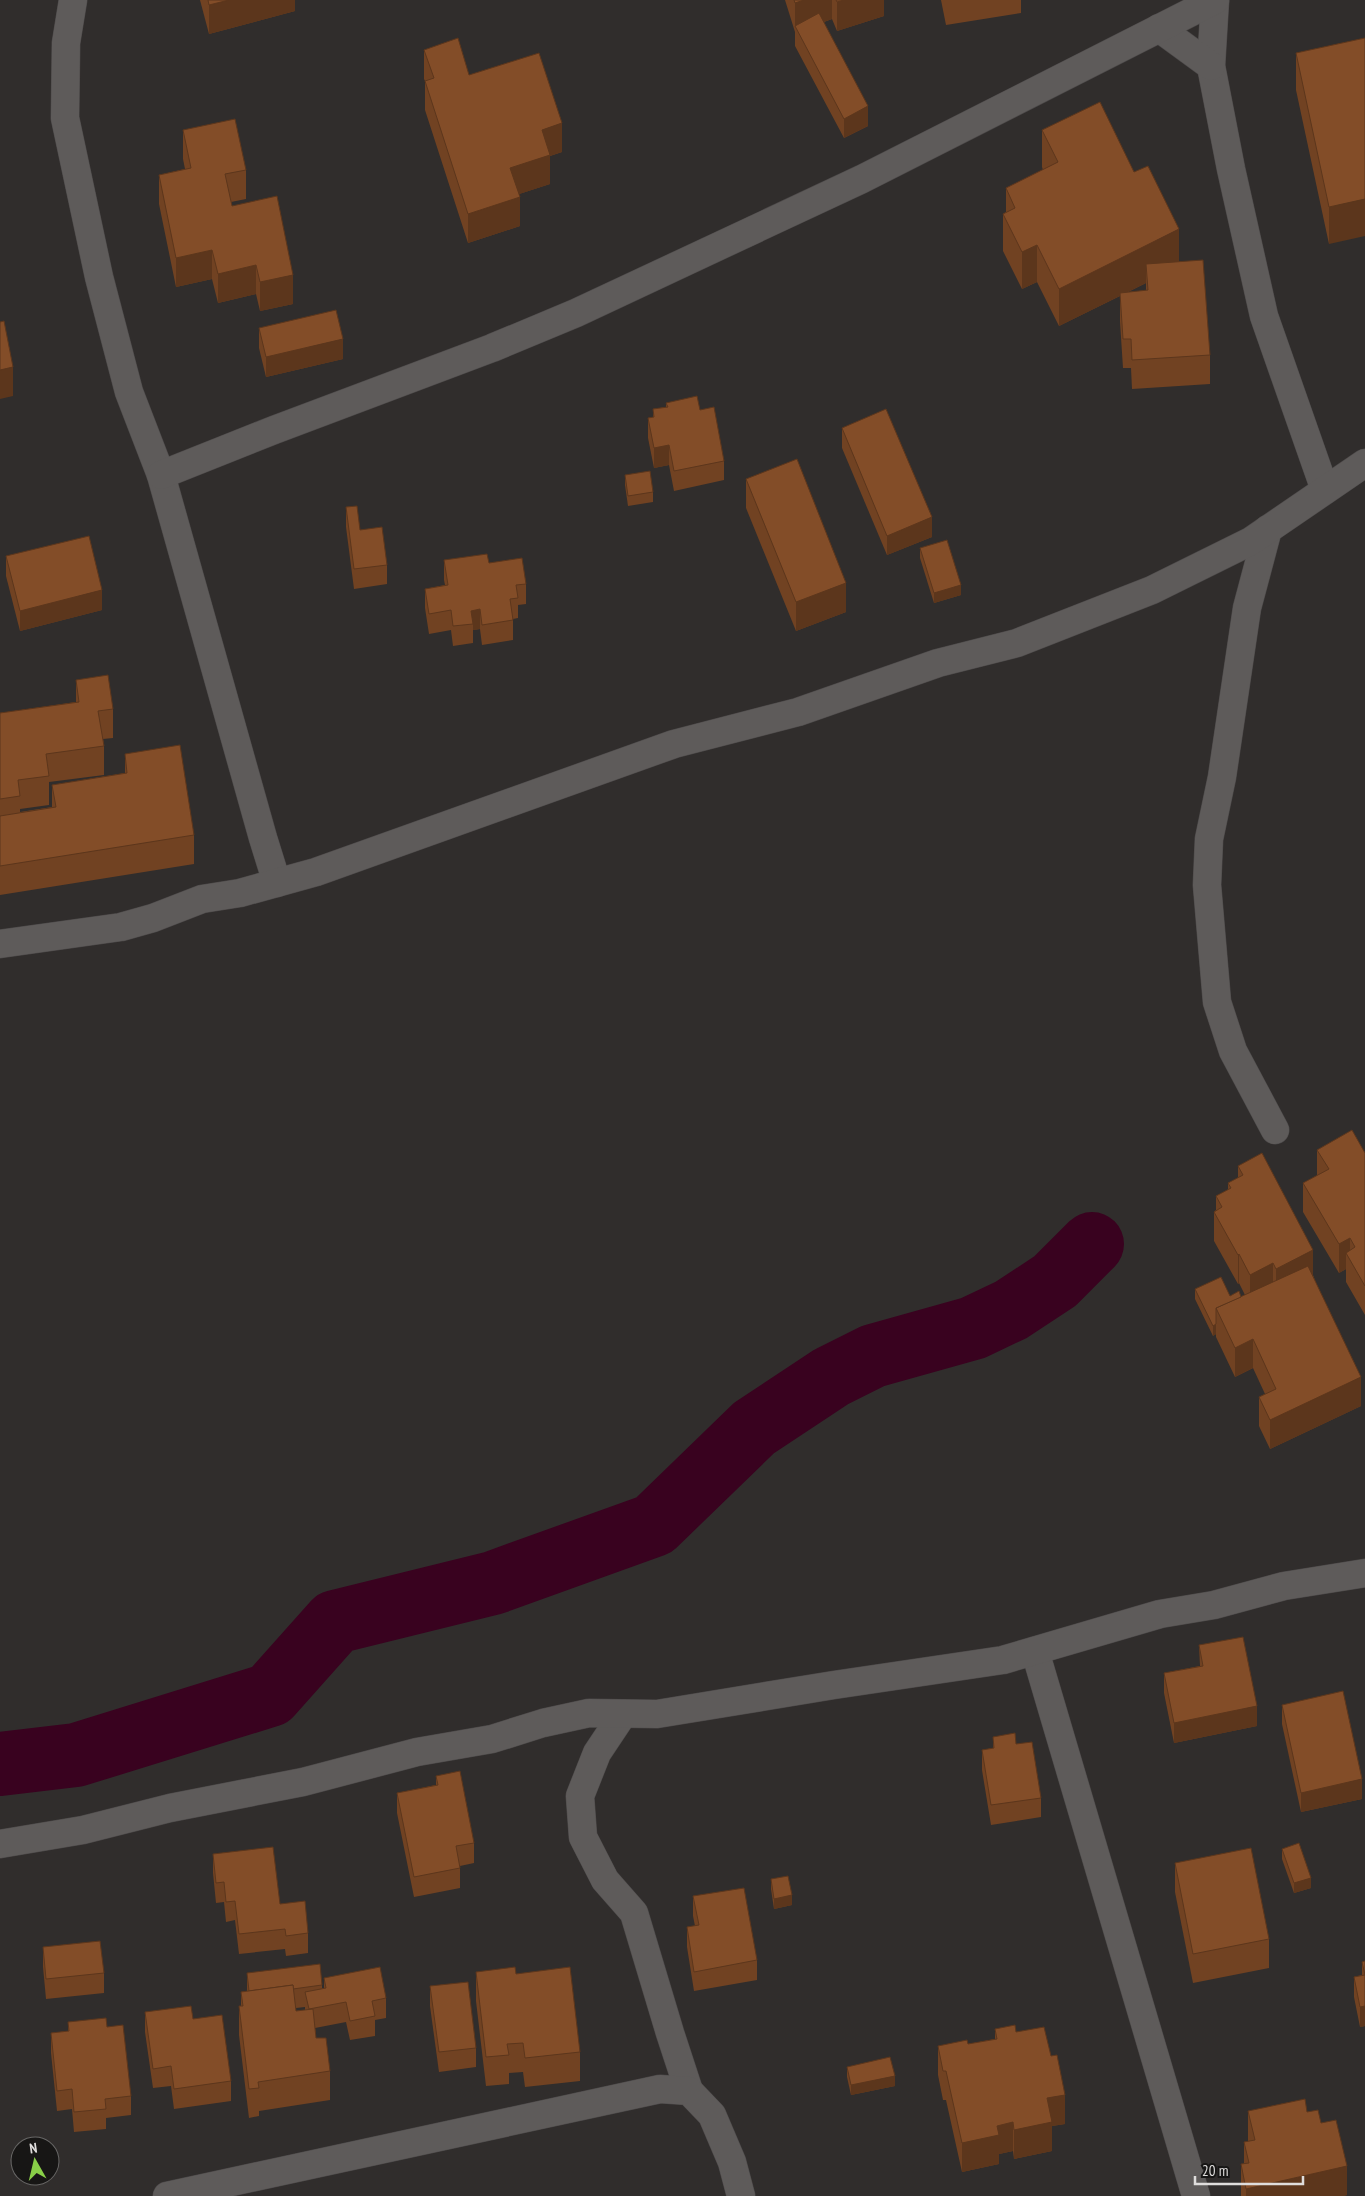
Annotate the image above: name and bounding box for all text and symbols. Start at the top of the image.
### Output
north arrow [10,2136,60,2186]
text: N [28,2139,38,2158]
scale bar [1195,2154,1302,2186]
text: 20 m [1202,2161,1228,2180]

